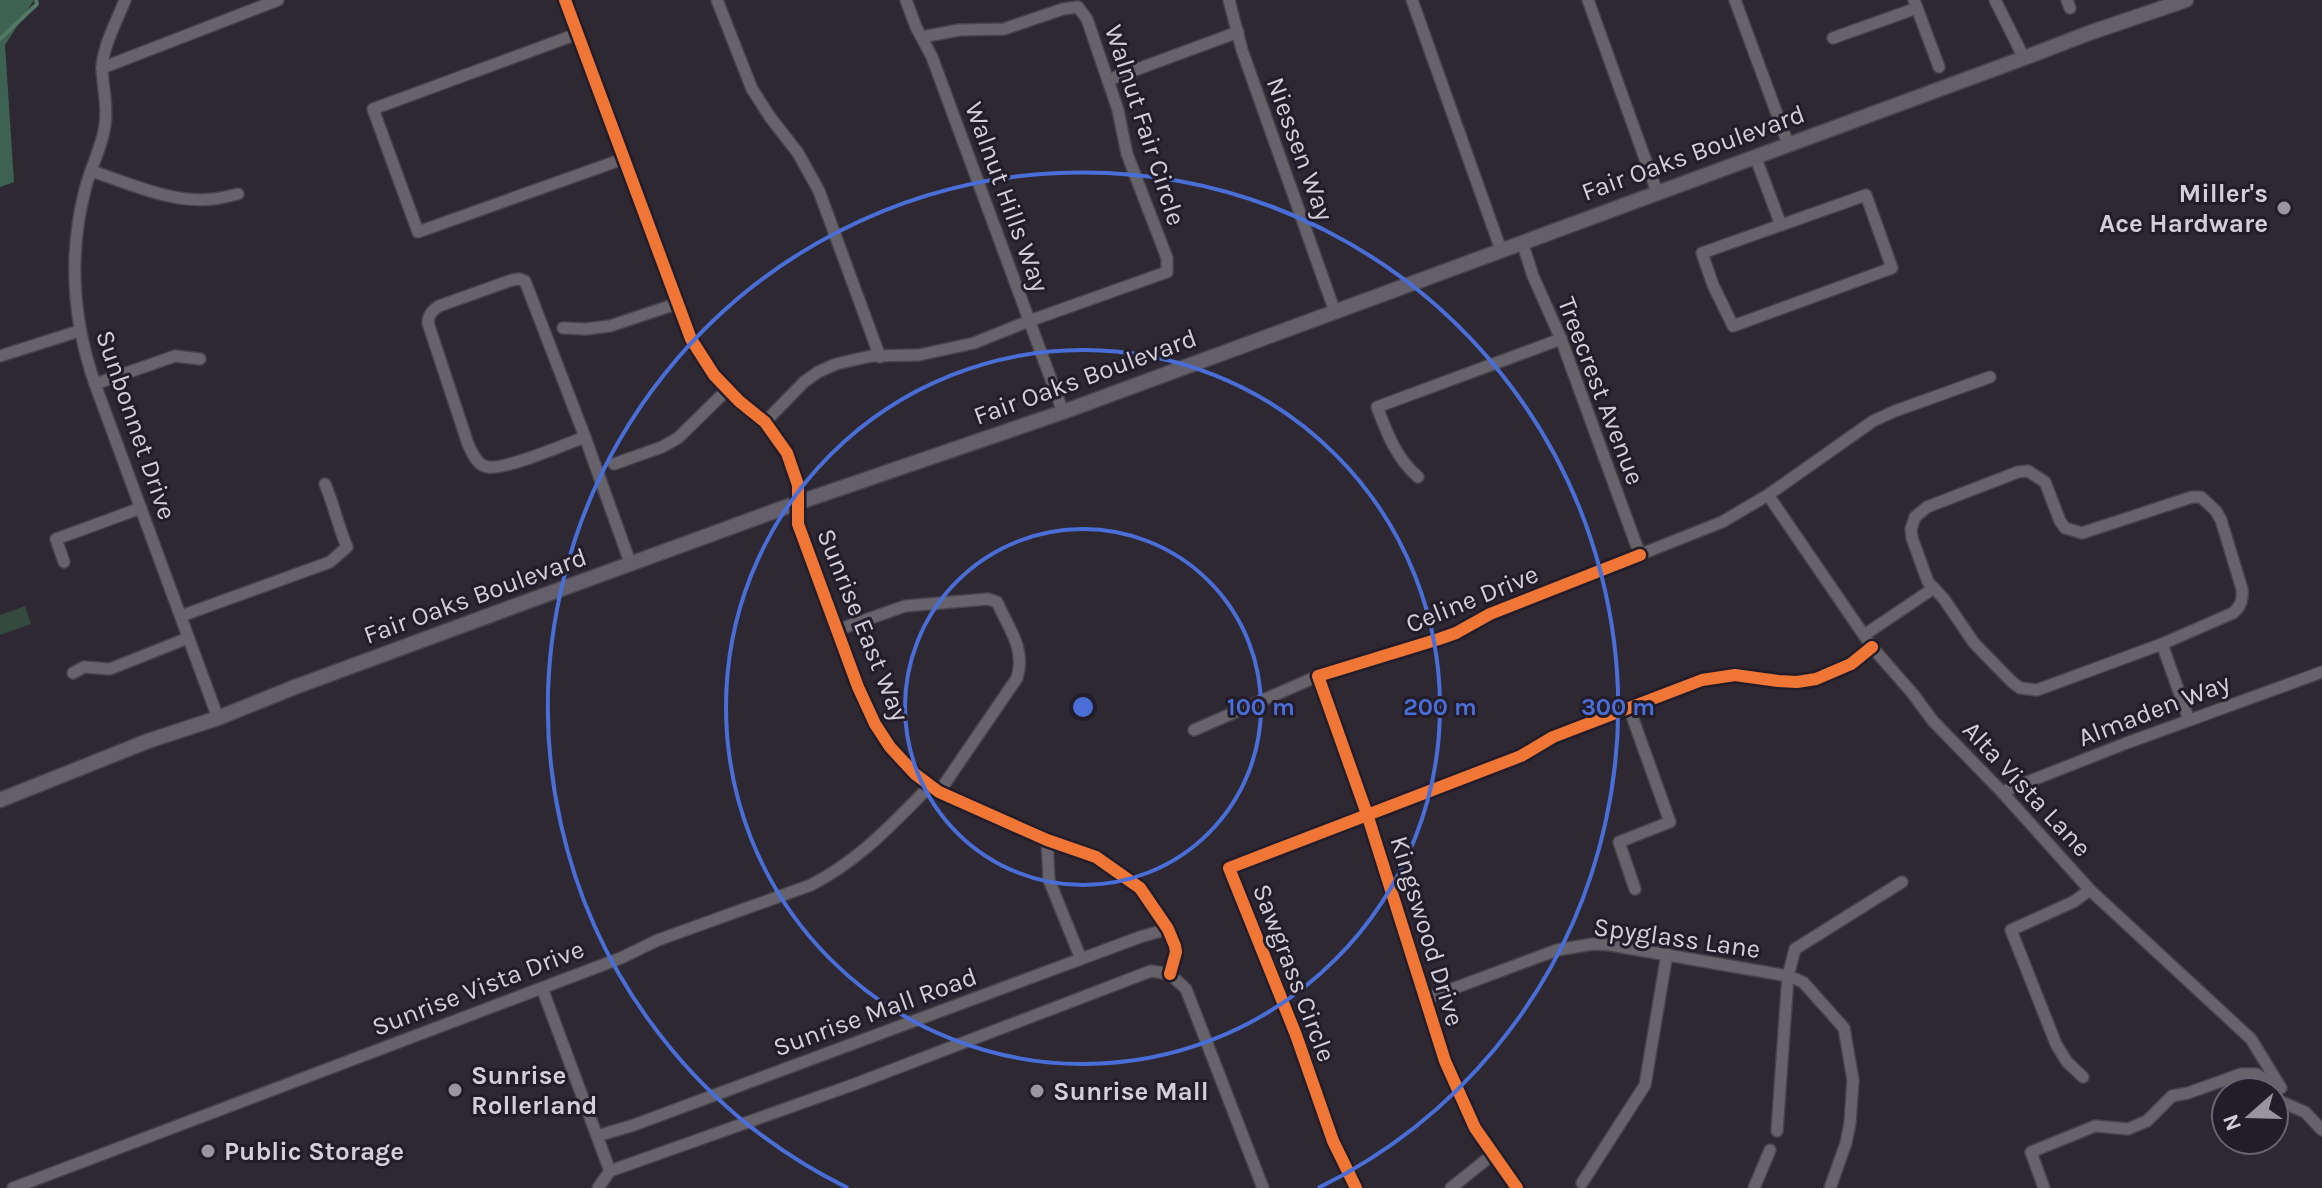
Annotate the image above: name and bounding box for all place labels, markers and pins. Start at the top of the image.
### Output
place label: Miller's Ace Hardware [2099,178,2268,239]
marker: Miller's Ace Hardware [2275,199,2293,217]
centre of rings [1069,693,1097,721]
place label: Sunrise Rollerland [471,1060,598,1121]
place label: Sunrise Mall [1053,1076,1209,1107]
marker: Sunrise Rollerland [446,1081,464,1099]
marker: Sunrise Mall [1028,1082,1046,1100]
place label: Public Storage [224,1136,404,1167]
marker: Public Storage [199,1142,217,1160]

